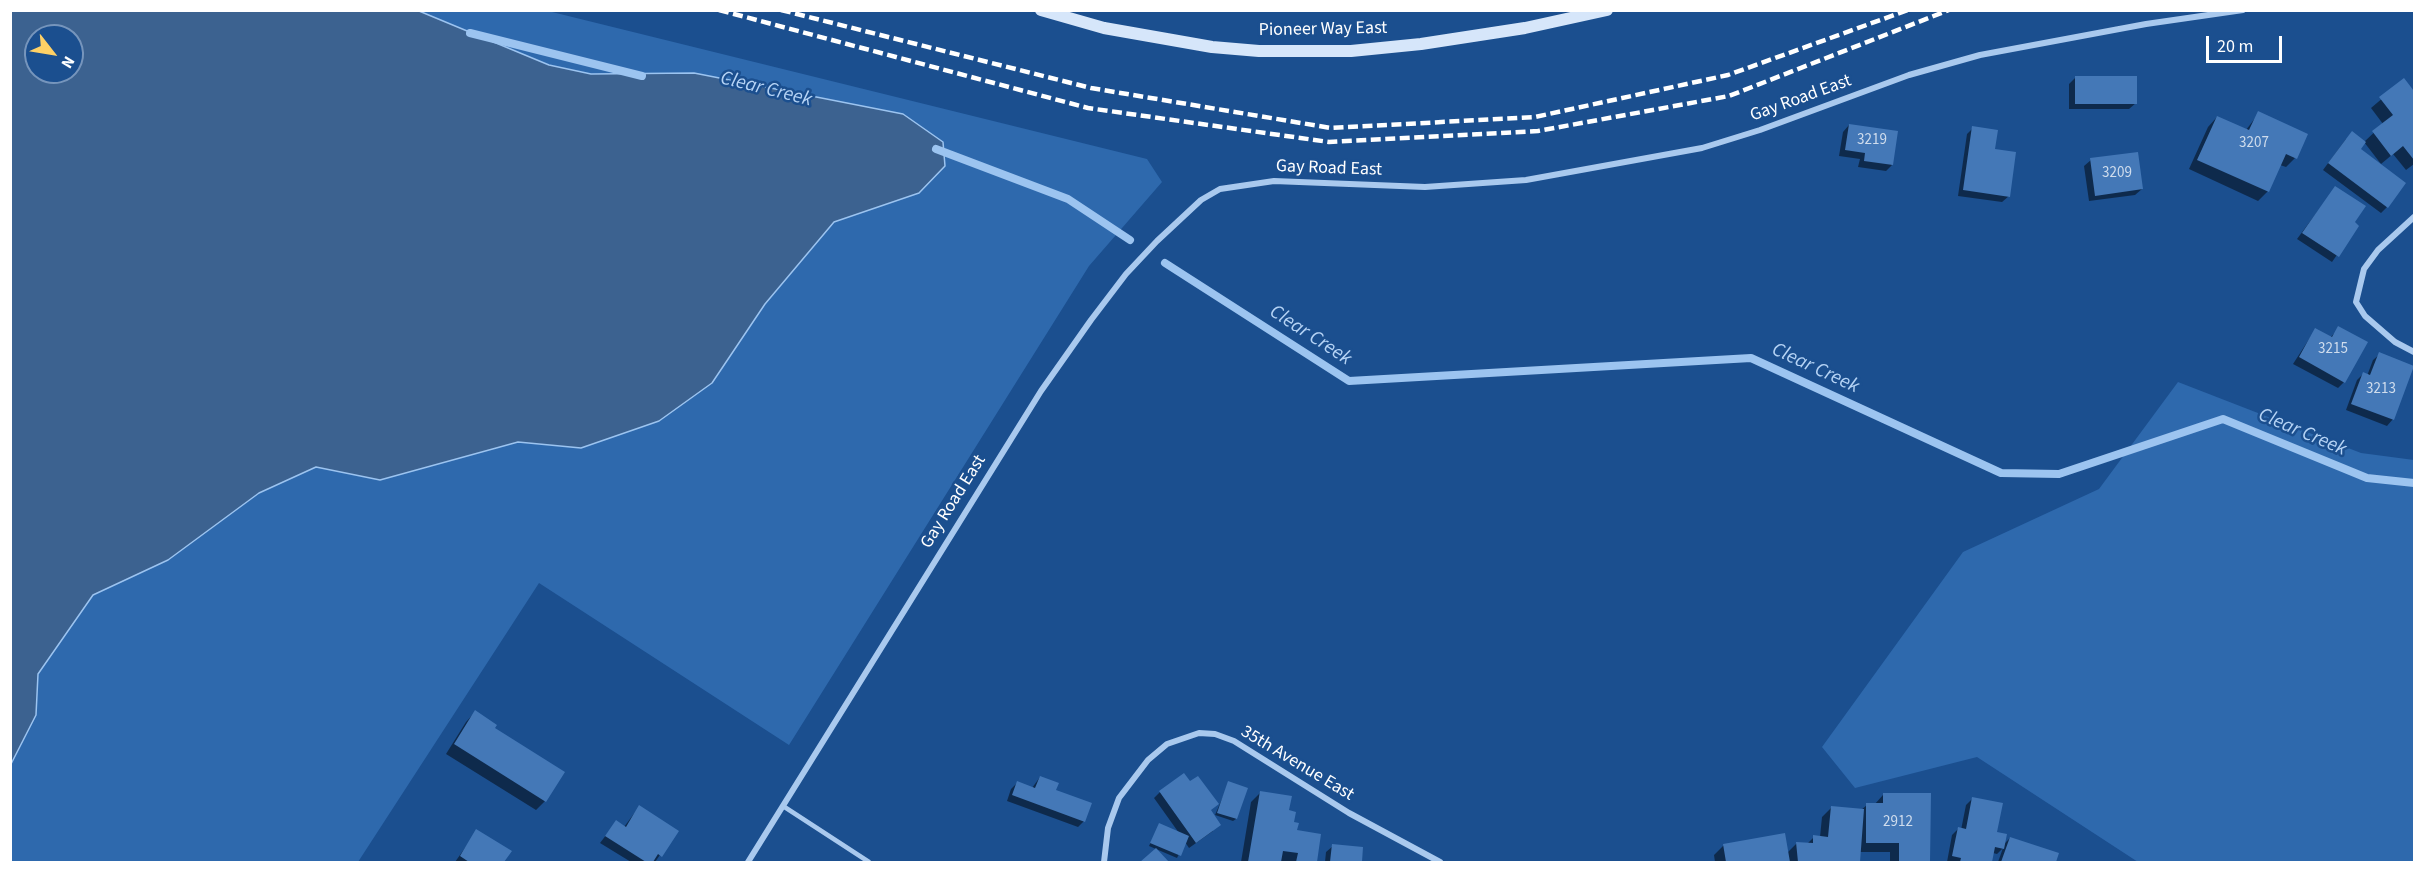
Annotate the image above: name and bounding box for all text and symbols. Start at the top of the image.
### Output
street label: Pioneer Way East [1258,18,1388,42]
north arrow [24,24,84,84]
scale bar [2209,24,2286,62]
text: 20 m [2217,34,2253,59]
text: N [56,52,80,72]
water label: Clear Creek [718,67,814,113]
street label: Gay Road East [1747,71,1855,127]
house number: 3219 [1857,132,1887,150]
house number: 3207 [2239,135,2269,153]
street label: Gay Road East [1276,156,1382,182]
house number: 3209 [2102,165,2132,183]
water label: Clear Creek [1264,300,1356,372]
water label: Clear Creek [1768,338,1862,400]
house number: 3215 [2318,341,2348,359]
house number: 3213 [2366,381,2396,399]
water label: Clear Creek [2254,404,2350,462]
street label: Gay Road East [917,451,991,553]
street label: 35th Avenue East [1236,722,1358,806]
house number: 2912 [1883,814,1913,832]

